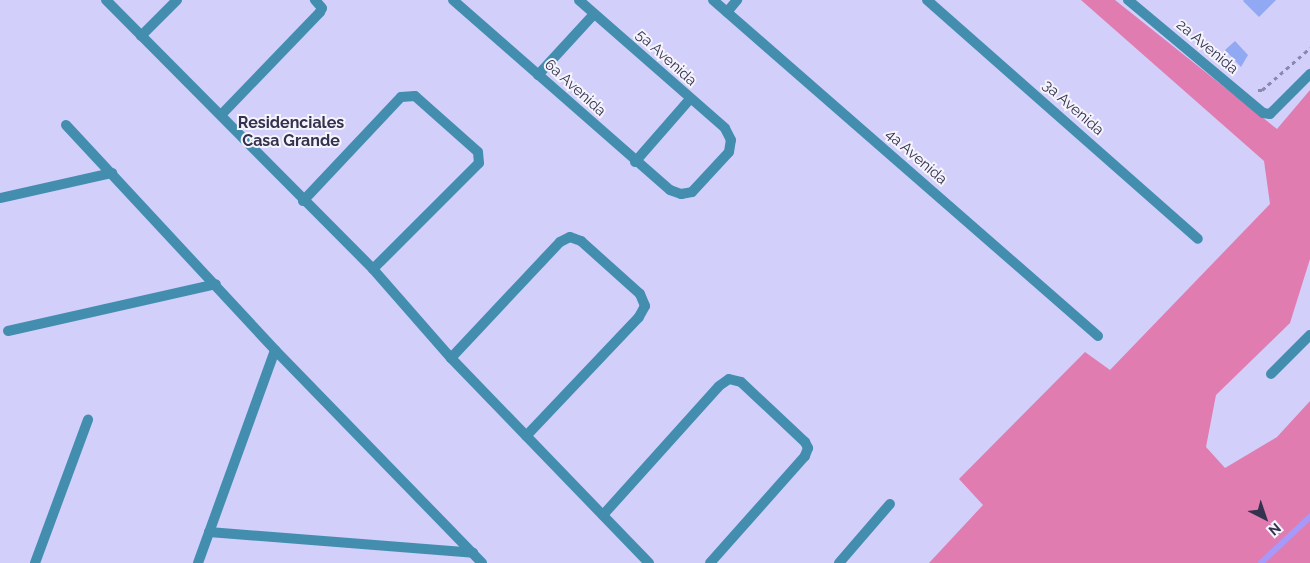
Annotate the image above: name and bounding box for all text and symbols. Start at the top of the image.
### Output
street label: 2a Avenida [1172,16,1242,78]
street label: 5a Avenida [632,26,700,90]
street label: 6a Avenida [540,56,610,120]
street label: 3a Avenida [1039,76,1107,140]
district label: Residenciales Casa Grande [238,113,344,151]
street label: 4a Avenida [881,125,951,189]
north arrow [1240,493,1290,543]
text: N [1266,520,1284,539]

